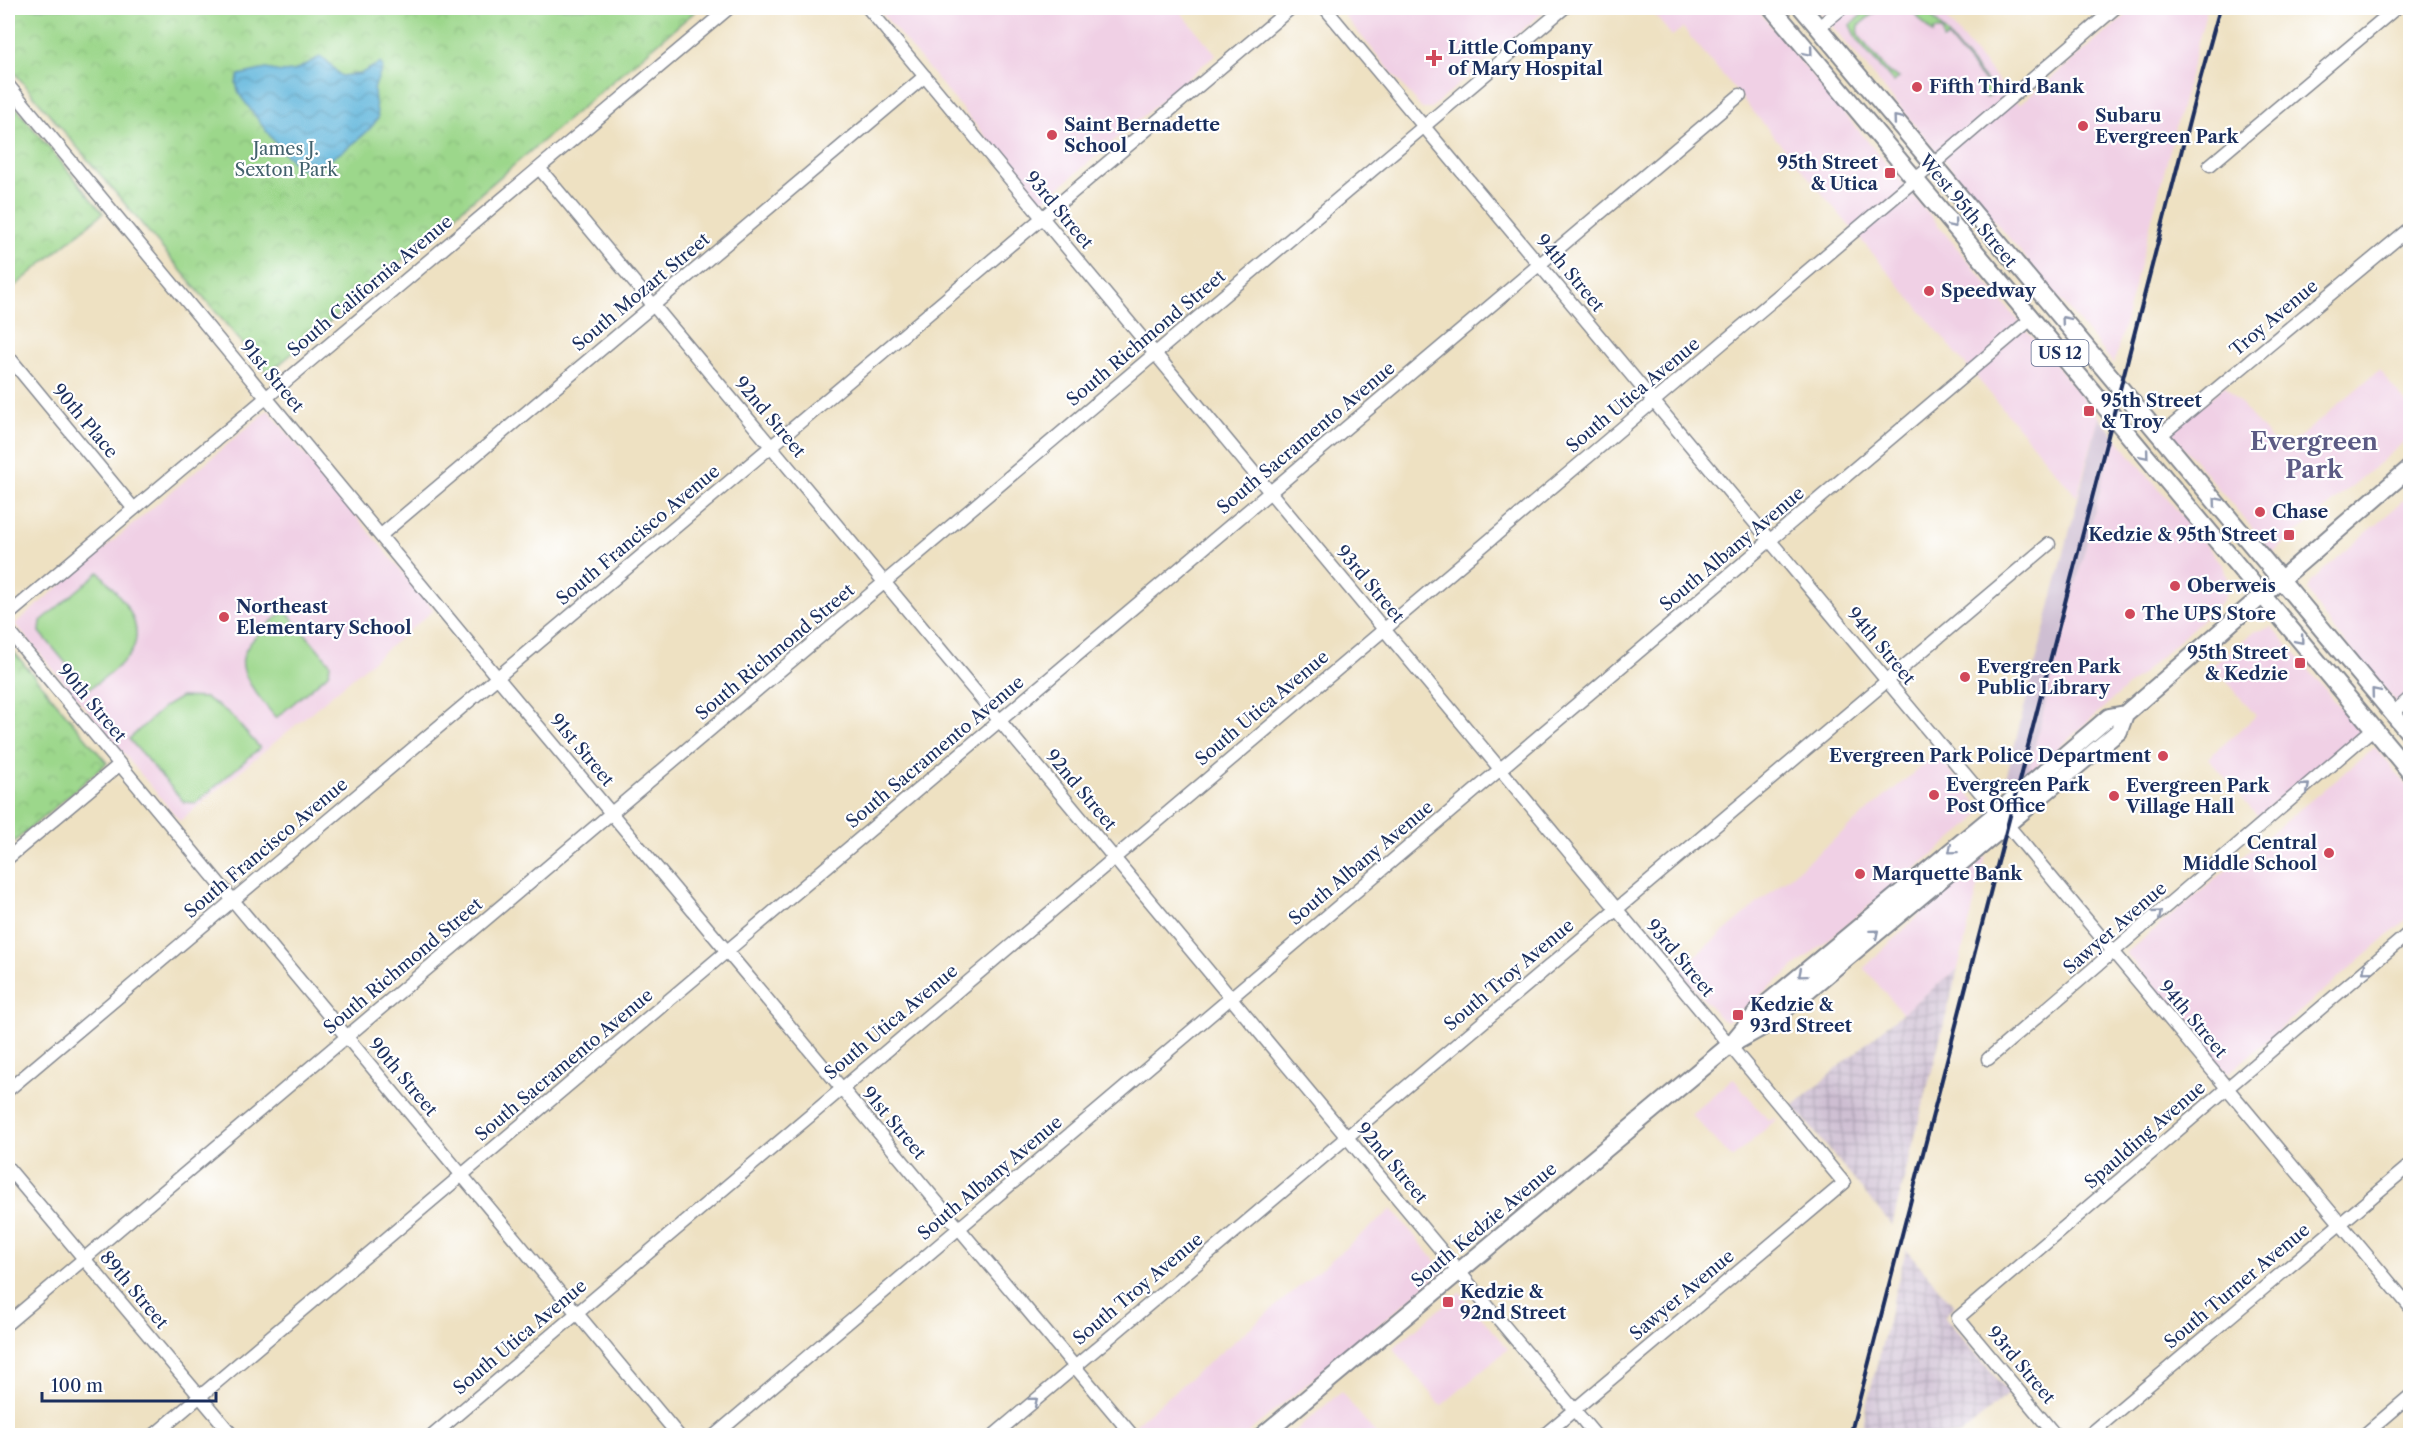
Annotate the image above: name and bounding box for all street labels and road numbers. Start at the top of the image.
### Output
street label: West 95th Street [1914,149,2022,273]
street label: 93rd Street [1020,167,1098,254]
street label: South California Avenue [283,211,457,361]
street label: South Mozart Street [568,228,715,356]
street label: 94th Street [1531,230,1609,317]
street label: South Richmond Street [1062,265,1230,411]
street label: Troy Avenue [2226,275,2322,361]
street label: South Utica Avenue [1562,333,1704,457]
street label: 91st Street [235,335,309,417]
road number: US 12 [2032,340,2088,366]
street label: South Sacramento Avenue [1213,357,1399,519]
street label: 92nd Street [730,372,811,462]
street label: 90th Place [47,379,123,463]
street label: South Francisco Avenue [552,460,724,610]
street label: South Albany Avenue [1655,482,1809,616]
street label: 93rd Street [1331,541,1409,628]
street label: South Richmond Street [691,579,859,725]
street label: 94th Street [1842,603,1920,690]
street label: South Utica Avenue [1191,646,1333,770]
street label: 90th Street [53,659,131,747]
street label: South Sacramento Avenue [842,671,1028,833]
street label: 91st Street [545,709,619,791]
street label: 92nd Street [1041,745,1122,835]
street label: South Francisco Avenue [180,773,352,923]
street label: South Albany Avenue [1284,796,1438,930]
street label: Sawyer Avenue [2059,877,2171,979]
street label: South Richmond Street [319,893,487,1039]
street label: South Troy Avenue [1440,914,1578,1036]
street label: 93rd Street [1641,915,1719,1002]
street label: South Utica Avenue [820,960,962,1084]
street label: 94th Street [2154,976,2232,1063]
street label: South Sacramento Avenue [471,984,657,1146]
street label: 90th Street [364,1033,442,1121]
street label: Spaulding Avenue [2080,1077,2210,1193]
street label: 91st Street [857,1082,931,1164]
street label: South Albany Avenue [913,1111,1067,1245]
street label: 92nd Street [1352,1118,1433,1208]
street label: South Kedzie Avenue [1407,1158,1561,1292]
street label: South Turner Avenue [2160,1219,2314,1353]
street label: South Troy Avenue [1069,1228,1207,1350]
street label: Sawyer Avenue [1625,1245,1739,1345]
street label: 89th Street [95,1247,173,1334]
street label: South Utica Avenue [449,1275,591,1399]
street label: 93rd Street [1982,1322,2060,1409]

